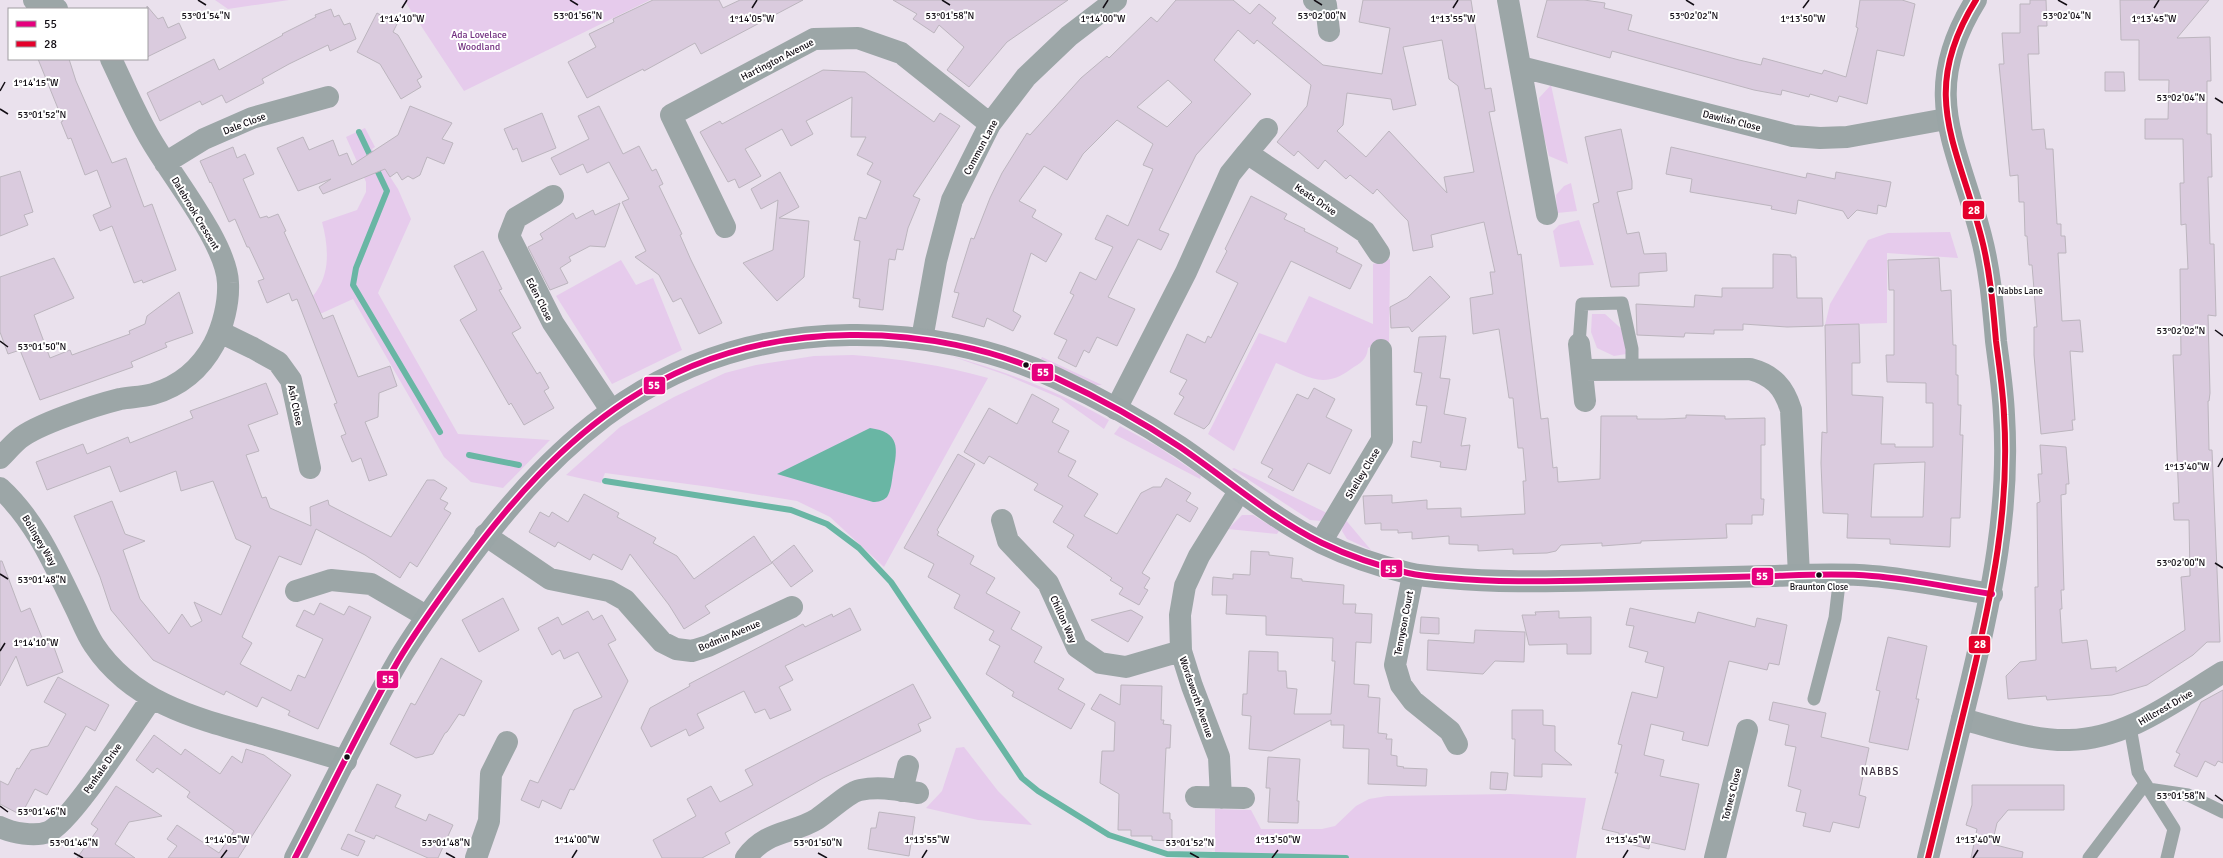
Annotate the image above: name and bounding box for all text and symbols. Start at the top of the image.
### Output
legend [8,8,148,60]
text: 53°01'54"N [182,10,230,22]
text: 53°01'56"N [554,10,602,22]
text: 53°01'58"N [926,10,974,22]
text: 53°02'00"N [1298,10,1346,22]
text: 53°02'02"N [1670,10,1718,22]
text: 53°02'04"N [2043,10,2091,22]
text: 1°14'10"W [379,13,425,25]
text: 1°14'05"W [729,13,775,25]
text: 1°14'00"W [1080,13,1126,25]
text: 1°13'55"W [1430,13,1476,25]
text: 1°13'50"W [1780,13,1826,25]
text: 1°13'45"W [2131,13,2177,25]
text: 55 [44,17,57,32]
park label: Ada Lovelace Woodland [451,29,507,53]
street label: Hartington Avenue [739,36,816,83]
text: 28 [44,37,57,52]
text: 1°14'15"W [13,77,59,89]
text: 53°02'04"N [2157,92,2205,104]
street label: Dawlish Close [1701,108,1762,134]
text: 53°01'52"N [18,109,66,121]
street label: Dale Close [221,110,267,138]
street label: Common Lane [961,118,1000,177]
street label: Dalebrook Crescent [169,175,222,253]
street label: Keats Drive [1292,181,1339,218]
line badge: 28 [1962,200,1985,220]
text: 28 [1968,204,1980,217]
street label: Eden Close [523,276,555,323]
marker: Nabbs Lane [1986,285,1996,295]
place label: Nabbs Lane [1998,286,2043,297]
text: 53°02'02"N [2157,325,2205,337]
text: 53°01'50"N [18,341,66,353]
unlabelled marker [1021,360,1031,370]
line badge: 55 [1031,363,1054,382]
text: 55 [1037,366,1049,379]
line badge: 55 [643,376,666,395]
text: 55 [648,379,660,392]
street label: Ash Close [285,384,305,427]
street label: Shelley Close [1343,446,1383,501]
text: 1°13'40"W [2164,461,2210,473]
street label: Bolingey Way [19,513,59,568]
text: 53°02'00"N [2157,557,2205,569]
line badge: 55 [1380,559,1403,578]
text: 55 [1385,563,1397,576]
line badge: 55 [1751,567,1774,586]
text: 55 [1756,570,1768,583]
marker: Braunton Close [1814,570,1824,580]
text: 53°01'48"N [18,574,66,586]
place label: Braunton Close [1790,582,1849,593]
street label: Tennyson Court [1392,589,1416,657]
street label: Chillon Way [1047,594,1079,645]
street label: Bodmin Avenue [697,617,762,654]
line badge: 28 [1968,635,1991,654]
text: 1°14'10"W [13,637,59,649]
text: 28 [1974,638,1986,651]
street label: Wordsworth Avenue [1177,655,1216,740]
line badge: 55 [376,670,399,689]
text: 55 [382,673,394,686]
street label: Hillcrest Drive [2136,687,2195,728]
street label: Penhale Drive [81,741,125,796]
unlabelled marker [342,752,352,762]
district label: NABBS [1861,765,1899,778]
street label: Totnes Close [1720,767,1744,821]
text: 53°01'58"N [2157,790,2205,802]
text: 53°01'46"N [18,806,66,818]
text: 1°14'05"W [204,834,250,846]
text: 1°14'00"W [554,834,600,846]
text: 1°13'55"W [904,834,950,846]
text: 1°13'50"W [1255,834,1301,846]
text: 1°13'45"W [1605,834,1651,846]
text: 1°13'40"W [1955,834,2001,846]
text: 53°01'46"N [50,837,98,849]
text: 53°01'48"N [422,837,470,849]
text: 53°01'50"N [794,837,842,849]
text: 53°01'52"N [1166,837,1214,849]

